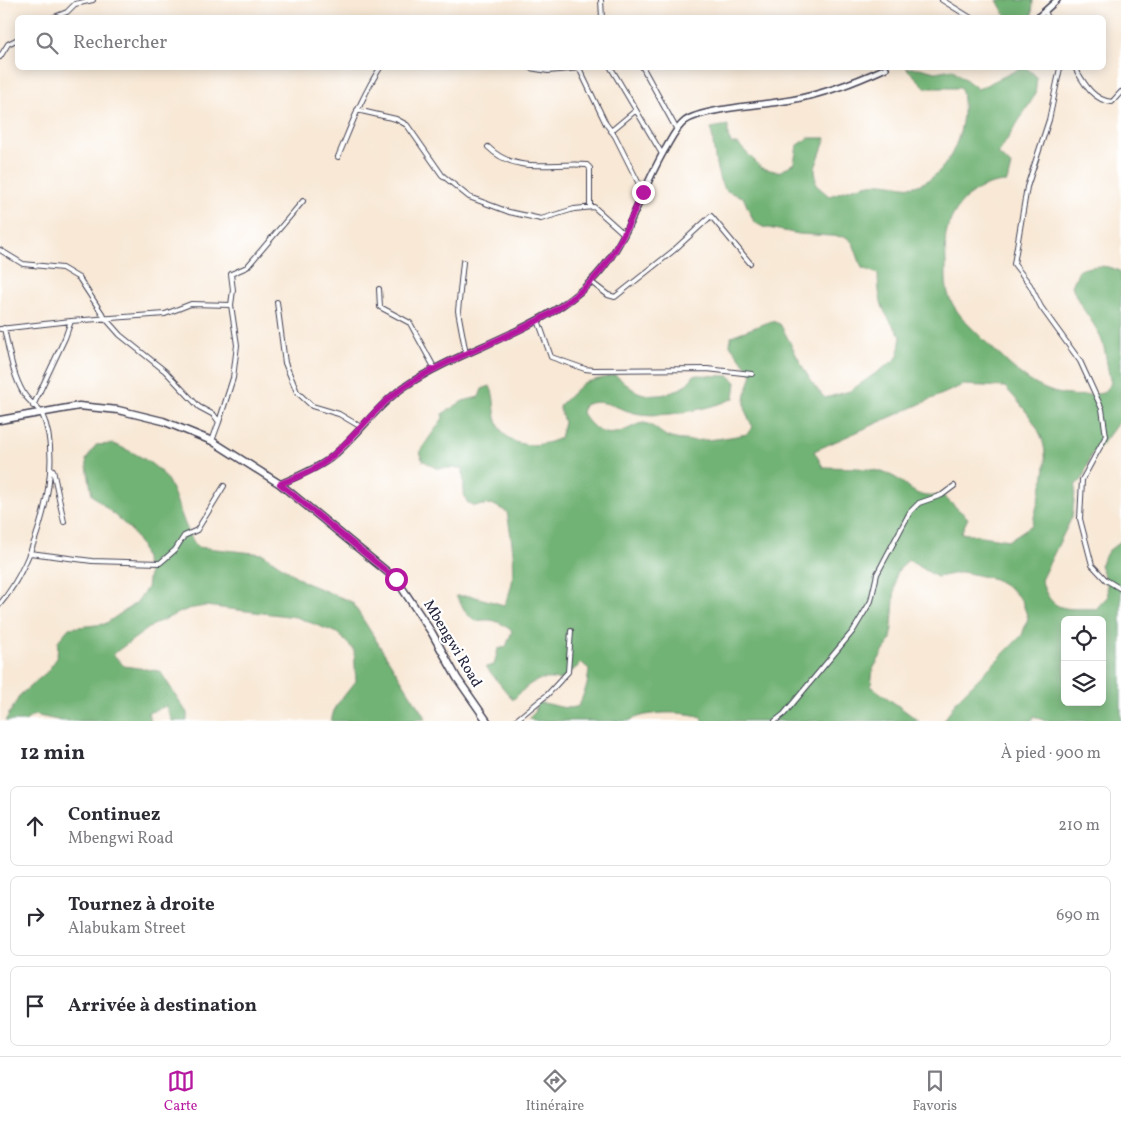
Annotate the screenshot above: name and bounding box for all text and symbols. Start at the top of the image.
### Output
search box [15,15,1106,70]
icon: search [33,29,61,57]
text: Rechercher [73,30,167,56]
route end [632,181,655,204]
route start [385,568,408,591]
street label: Mbengwi Road [418,596,486,692]
map controls [1061,616,1106,706]
button: locate [1061,616,1106,661]
button: layers [1061,661,1106,706]
text: 12 min [20,739,85,768]
text: À pied · 900 m [1001,743,1101,765]
text: Continuez [68,802,160,828]
icon: ahead [21,812,49,840]
text: 210 m [1058,815,1100,837]
text: Mbengwi Road [68,828,174,850]
text: Tournez à droite [68,892,215,918]
icon: right [21,902,49,930]
text: 690 m [1056,905,1100,927]
text: Alabukam Street [68,918,186,940]
icon: arrive [21,992,49,1020]
text: Arrivée à destination [68,993,257,1019]
tab: Carte [164,1067,197,1116]
tab: Itinéraire [526,1067,584,1116]
tab: Favoris [912,1067,957,1116]

